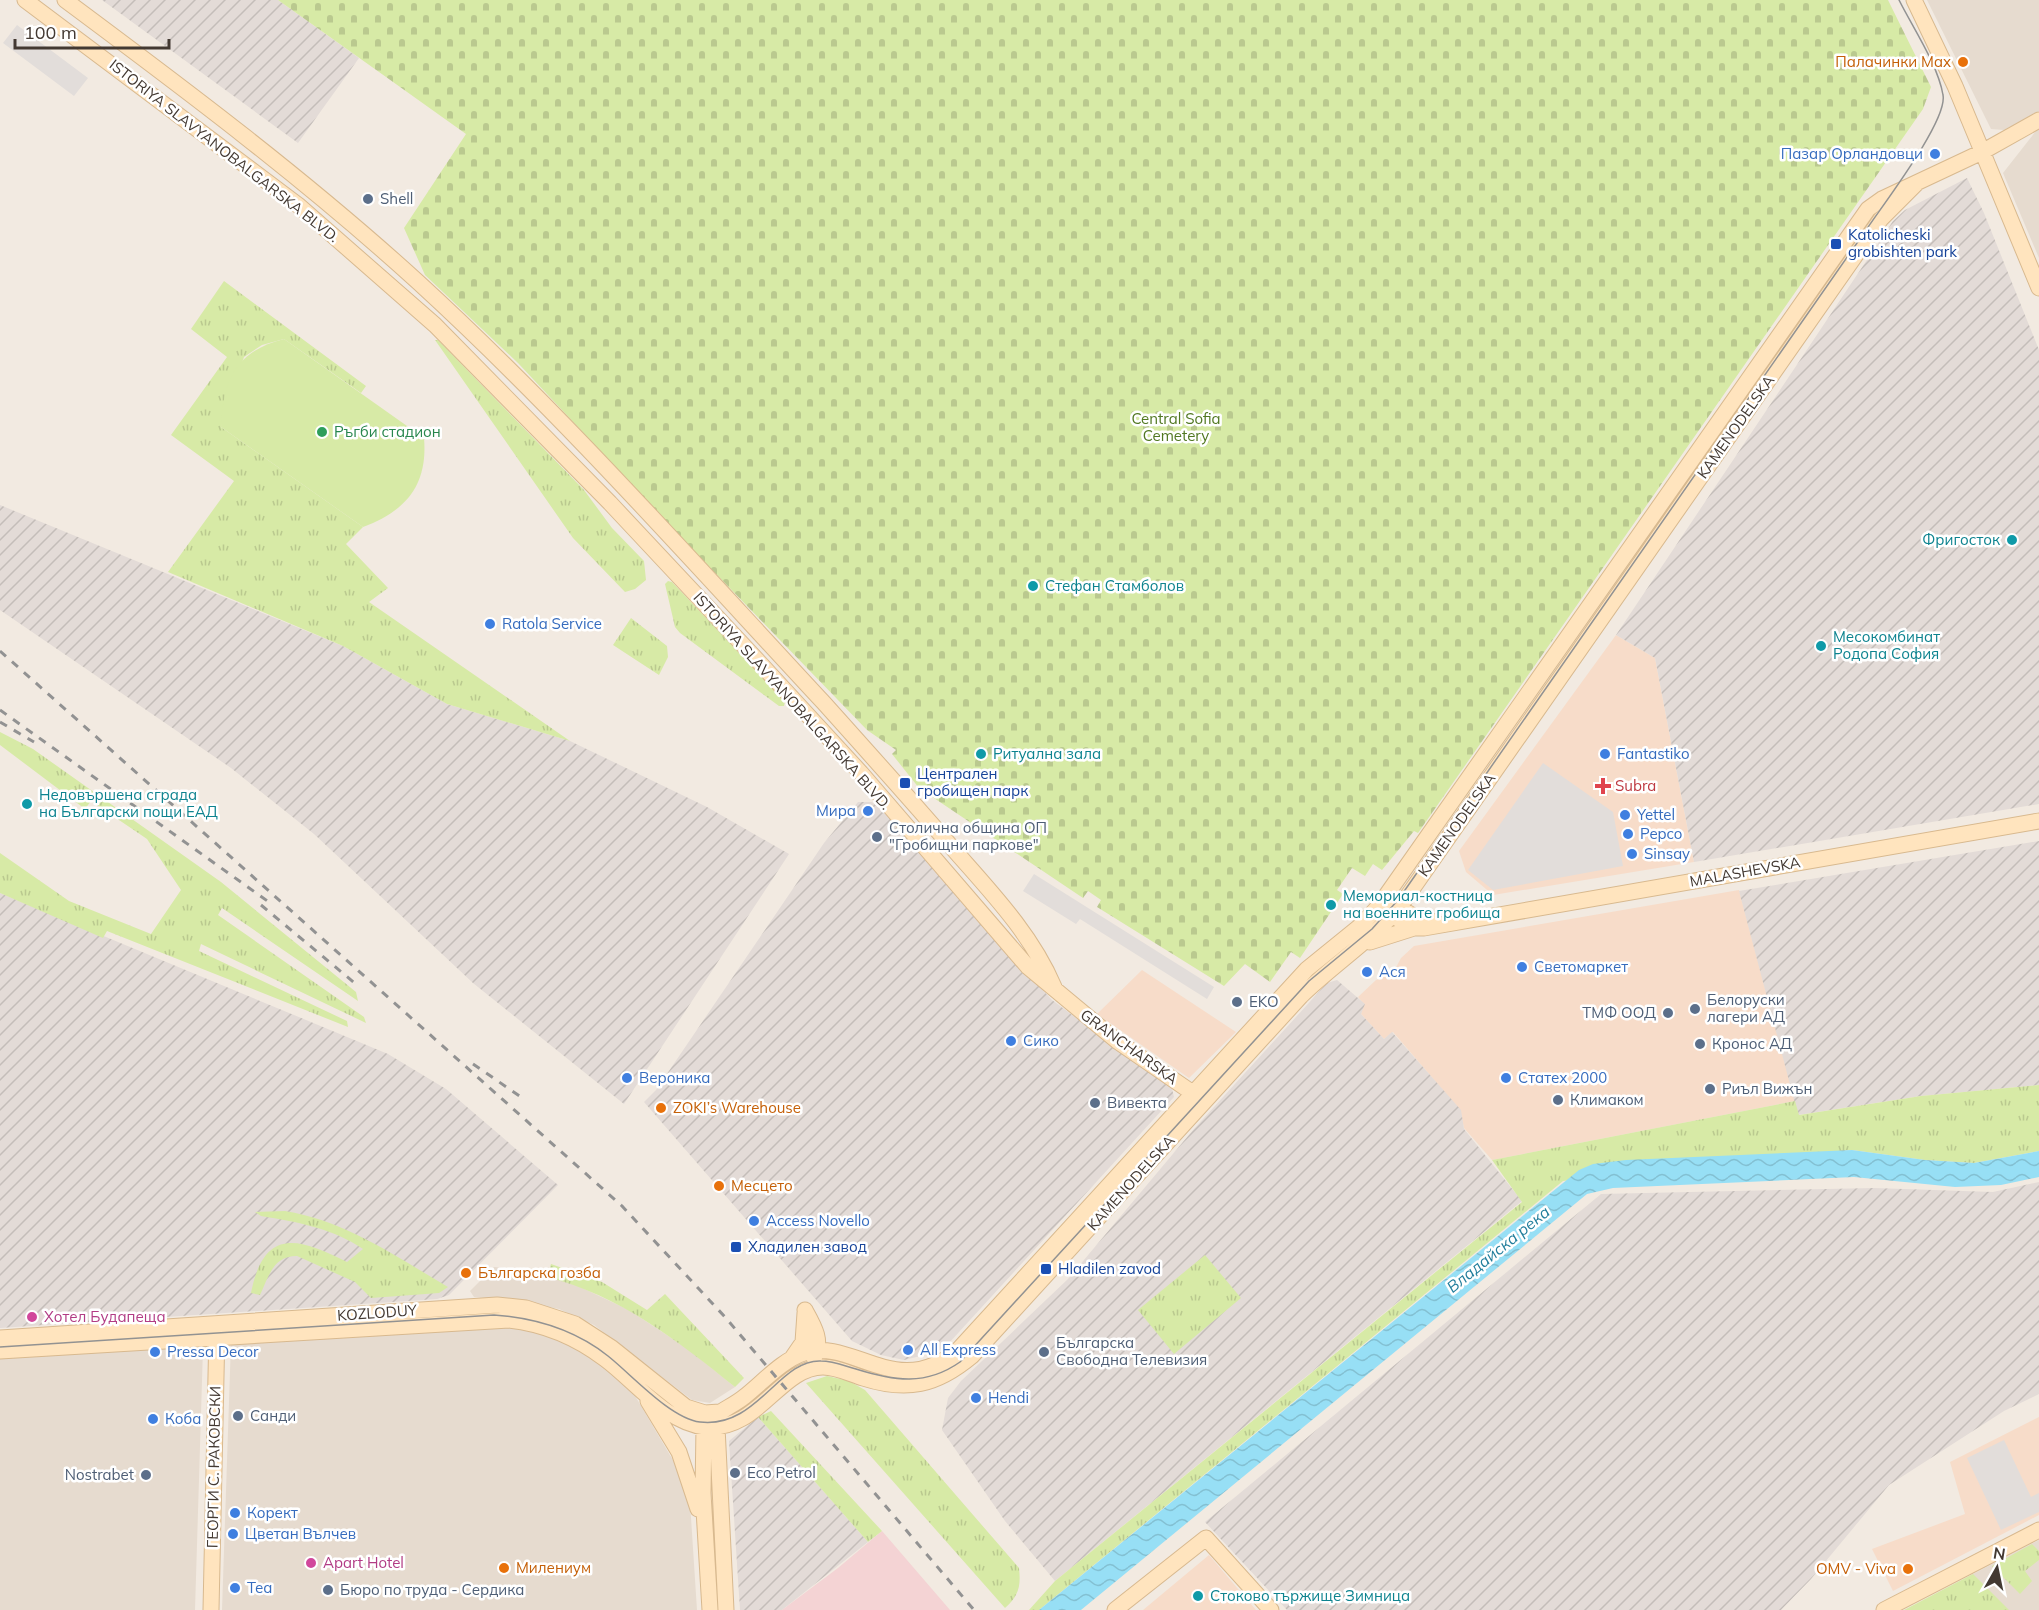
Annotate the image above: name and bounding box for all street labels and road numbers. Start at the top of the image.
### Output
street label: ISTORIYA SLAVYANOBALGARSKA BLVD. [106,55,343,246]
street label: KAMENODELSKA [1693,371,1778,482]
street label: ISTORIYA SLAVYANOBALGARSKA BLVD. [690,588,895,813]
street label: KAMENODELSKA [1414,769,1499,880]
street label: MALASHEVSKA [1688,852,1802,891]
street label: GRANCHARSKA [1077,1005,1182,1088]
street label: KAMENODELSKA [1083,1131,1179,1234]
street label: KOZLODUY [336,1300,418,1325]
street label: ГЕОРГИ С. РАКОВСКИ [203,1386,224,1548]

